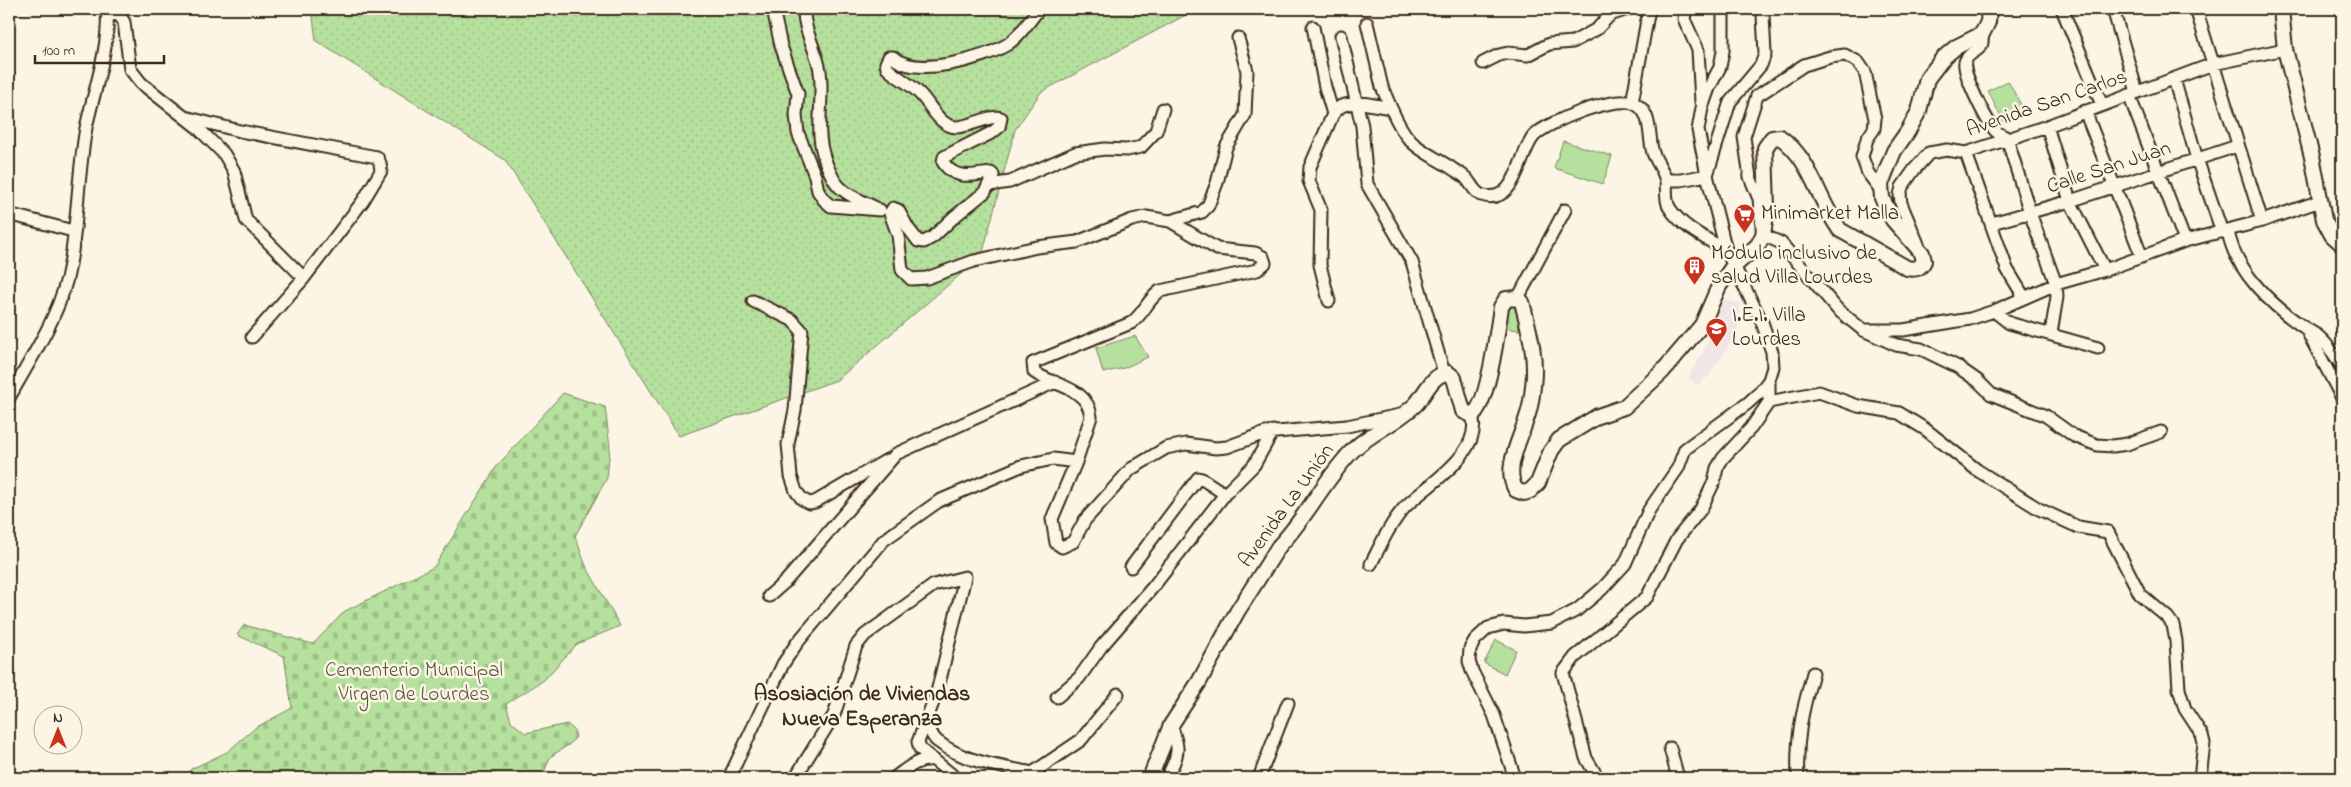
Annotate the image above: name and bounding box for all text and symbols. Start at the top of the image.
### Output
scale bar [35,32,164,64]
text: 100 m [42,40,75,62]
street label: Avenida San Carlos [1962,62,2132,146]
street label: Calle San Juan [2043,134,2175,202]
place label: Minimarket Malla [1761,199,1899,229]
supermarket icon: Minimarket Malla [1733,202,1757,233]
place label: Módulo inclusivo de salud Villa Lourdes [1711,239,1878,293]
building icon: Módulo inclusivo de salud Villa Lourdes [1683,254,1707,285]
place label: I.E.I. Villa Lourdes [1732,301,1806,355]
school or university icon: I.E.I. Villa Lourdes [1704,316,1728,347]
street label: Avenida La Unión [1232,438,1342,574]
park label: Cementerio Municipal Virgen de Lourdes [325,656,503,712]
district label: Asosiación de Viviendas Nueva Esperanza [754,679,970,736]
north arrow [32,704,82,754]
text: N [53,708,63,729]

